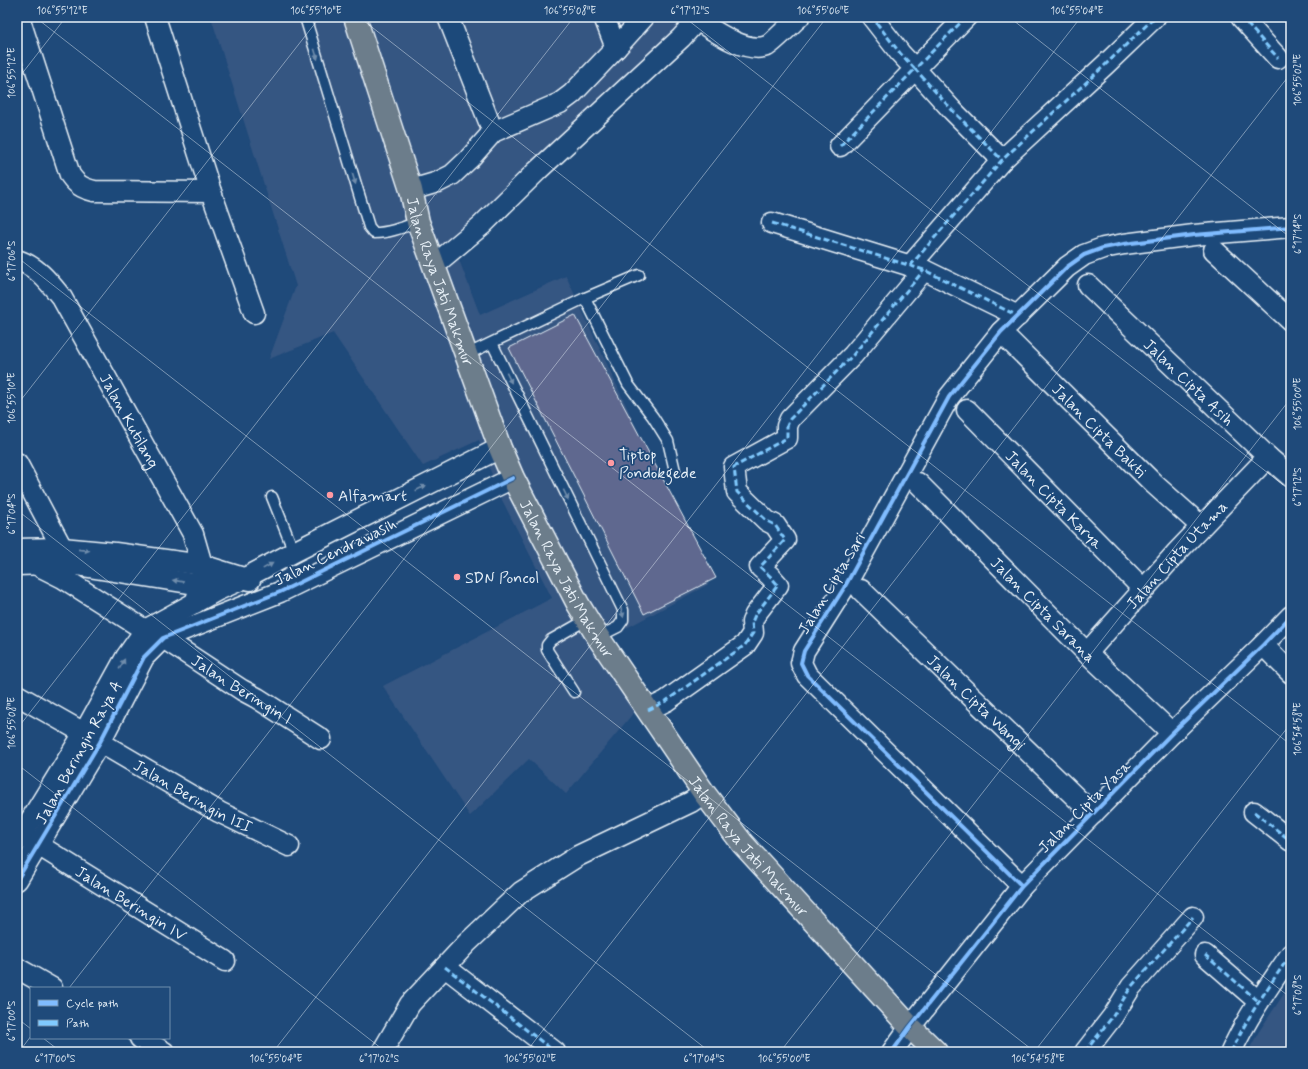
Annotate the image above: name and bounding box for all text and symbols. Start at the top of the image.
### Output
text: 106°55'12"E [37,4,88,18]
text: 106°55'10"E [290,4,342,18]
text: 106°55'08"E [544,4,596,18]
text: 6°17'12"S [670,4,710,18]
text: 106°55'06"E [797,4,849,18]
text: 106°55'04"E [1051,4,1104,18]
text: 106°55'12"E [5,47,19,98]
one-way arrow [313,49,319,61]
text: 106°55'02"E [1291,54,1305,106]
one-way arrow [351,173,357,185]
street label: Jalan Raya Jati Makmur [401,195,478,369]
text: 6°17'14"S [1291,214,1305,254]
text: 6°17'06"S [5,240,19,281]
street label: Jalan Cipta Asih [1138,335,1238,431]
street label: Jalan Kutilang [94,370,163,473]
text: 106°55'10"E [5,372,19,424]
one-way arrow [506,372,512,383]
text: 106°55'00"E [1291,378,1305,430]
street label: Jalan Cipta Bakti [1047,379,1150,483]
place label: Tiptop Pondokgede [619,445,697,485]
street label: Jalan Cipta Karya [1000,446,1107,554]
marker: Tiptop Pondokgede [606,458,616,468]
text: 6°17'12"S [1291,467,1305,507]
one-way arrow [415,484,427,491]
place label: Alfamart [338,486,407,507]
one-way arrow [563,489,569,500]
marker: Alfamart [325,490,335,500]
text: 6°17'04"S [5,493,19,534]
street label: Jalan Raya Jati Makmur [514,496,618,663]
street label: Jalan Cipta Utama [1122,497,1233,614]
street label: Jalan Cendrawasih [271,514,400,591]
street label: Jalan Cipta Sari [794,529,871,638]
one-way arrow [78,547,90,553]
street label: Jalan Cipta Sarana [985,553,1100,668]
one-way arrow [262,562,274,569]
place label: SDN Poncol [465,568,539,589]
marker: SDN Poncol [452,572,462,582]
one-way arrow [172,578,185,584]
one-way arrow [619,606,625,618]
street label: Jalan Beringin I [187,650,296,730]
street label: Jalan Cipta Wangi [922,650,1030,756]
one-way arrow [118,658,125,669]
street label: Jalan Beringin Raya A [31,677,128,828]
text: 106°55'08"E [5,697,19,749]
text: 106°54'58"E [1291,702,1305,756]
street label: Jalan Beringin III [129,755,255,839]
street label: Jalan Cipta Yasa [1034,756,1136,858]
street label: Jalan Raya Jati Makmur [683,772,813,922]
street label: Jalan Beringin IV [71,862,190,947]
text: 6°17'08"S [1291,974,1305,1015]
legend [30,987,170,1039]
text: Cycle path [66,996,118,1012]
text: 6°17'00"S [5,1000,19,1041]
text: Path [66,1016,89,1032]
text: 6°17'00"S [35,1052,76,1066]
text: 106°55'04"E [250,1052,303,1066]
text: 6°17'02"S [359,1052,400,1066]
text: 106°55'02"E [504,1052,556,1066]
text: 6°17'04"S [684,1052,725,1066]
text: 106°55'00"E [758,1052,810,1066]
text: 106°54'58"E [1011,1052,1065,1066]

